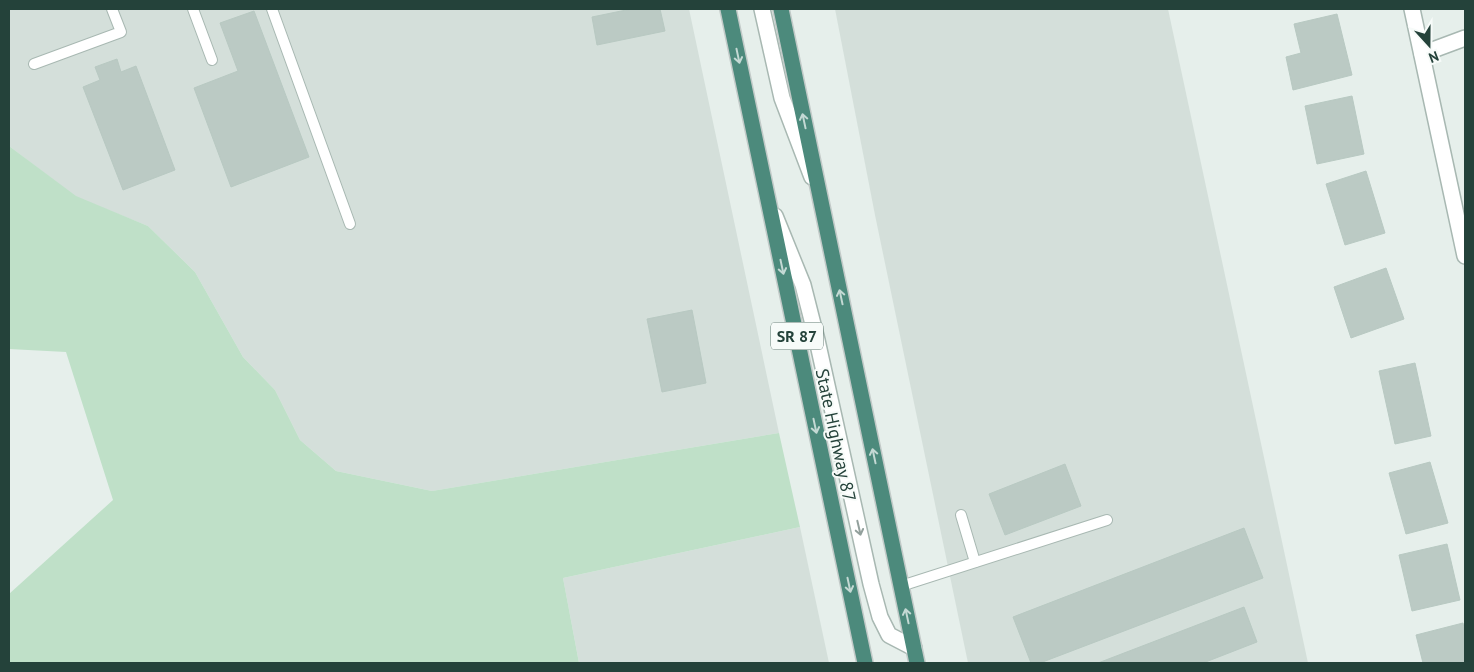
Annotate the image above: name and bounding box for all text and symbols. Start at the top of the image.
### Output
north arrow [1404,20,1454,70]
text: N [1426,47,1441,67]
one-way arrow [734,48,743,64]
one-way arrow [799,114,809,130]
one-way arrow [778,258,787,274]
one-way arrow [836,290,845,306]
road number: SR 87 [771,322,823,350]
street label: State Highway 87 [811,366,861,504]
one-way arrow [811,417,821,433]
one-way arrow [869,449,878,465]
one-way arrow [855,520,864,536]
one-way arrow [845,576,854,592]
one-way arrow [902,608,911,624]

